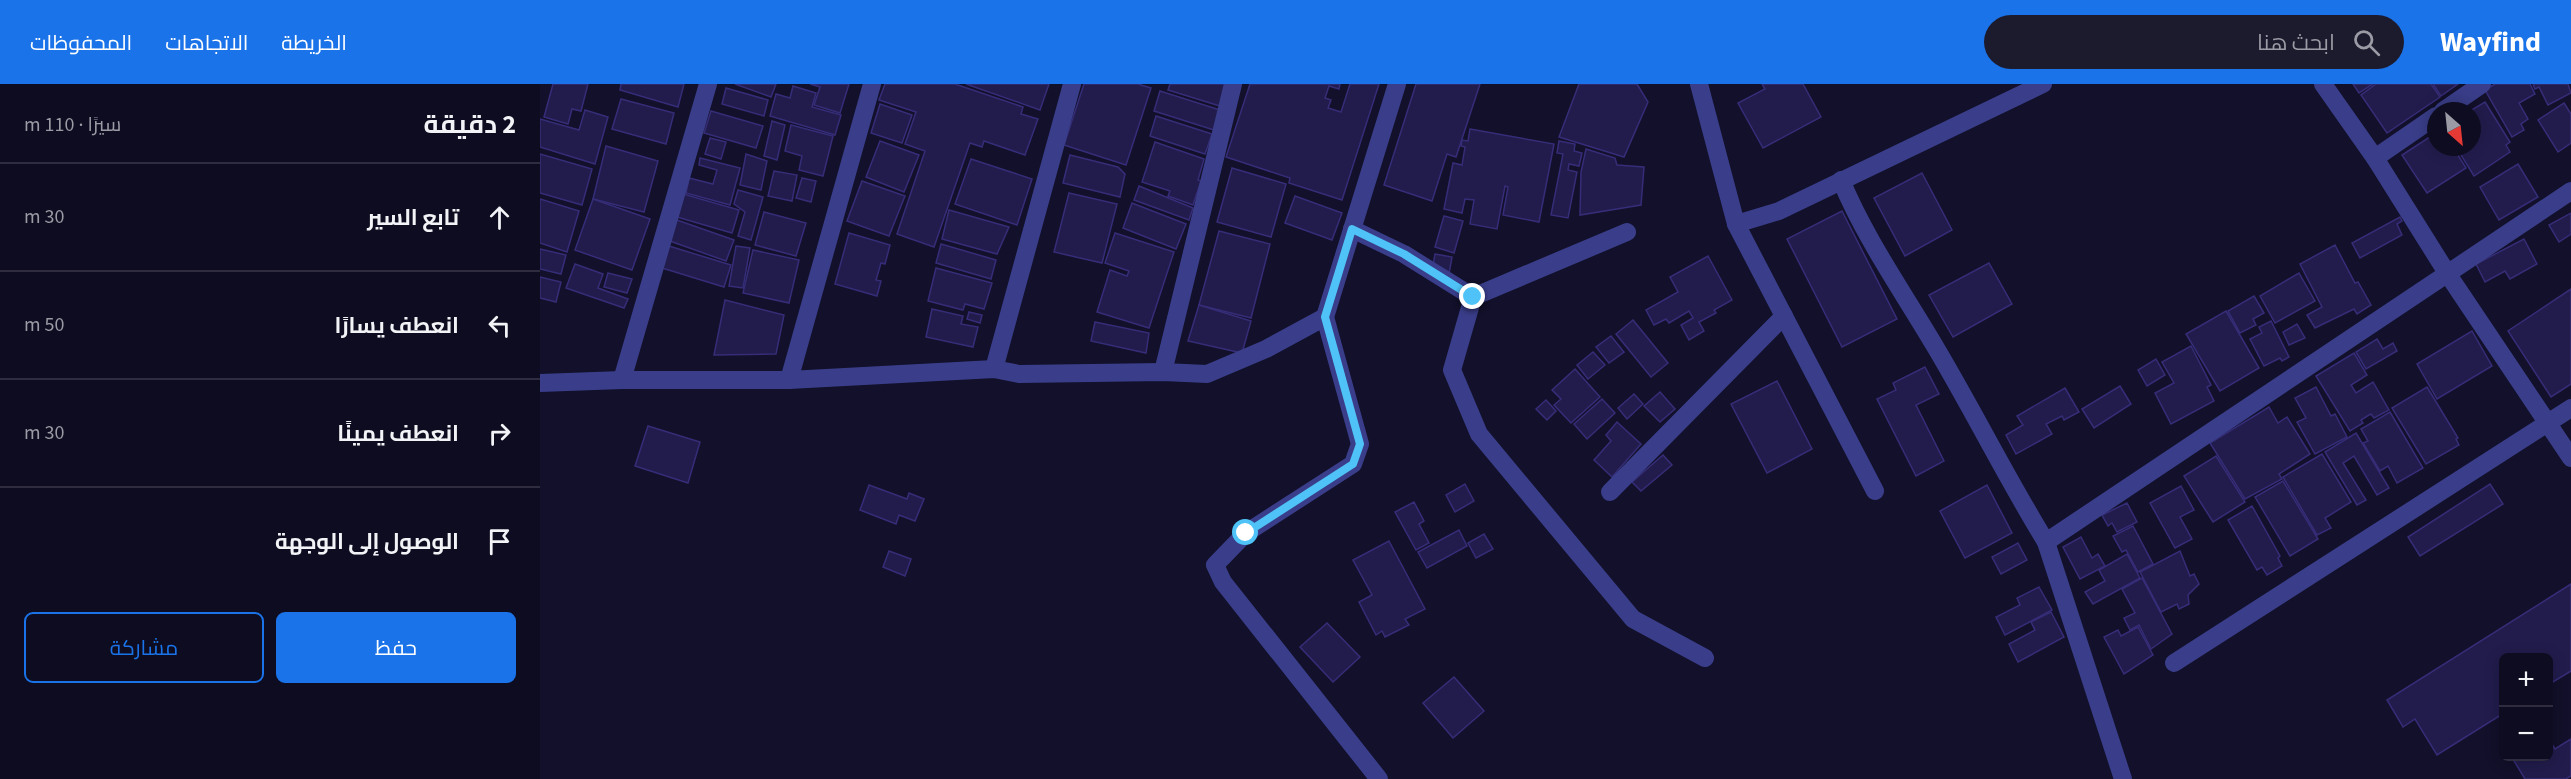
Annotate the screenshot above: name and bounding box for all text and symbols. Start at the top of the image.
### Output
search box [1984,15,2404,69]
text: Wayfind [2440,22,2541,62]
icon: search [2350,26,2383,59]
text: ابحث هنا [2257,27,2335,59]
text: المحفوظات [30,28,132,58]
text: الاتجاهات [165,28,248,58]
text: الخريطة [281,28,347,58]
north arrow [2427,102,2481,156]
text: 2 دقيقة [424,106,516,143]
text: سيرًا · 110 m [24,111,121,139]
icon: ahead [483,201,516,234]
text: تابع السير [367,202,459,234]
text: 30 m [24,203,64,231]
route end [1459,283,1485,309]
icon: left [483,309,516,342]
text: انعطف يسارًا [335,310,459,342]
text: 50 m [24,311,64,339]
icon: right [483,417,516,450]
text: انعطف يمينًا [337,418,459,450]
text: 30 m [24,419,64,447]
route start [1232,519,1258,545]
icon: arrive [483,525,516,558]
text: الوصول إلى الوجهة [275,526,459,558]
button: مشاركة [24,612,264,683]
button: حفظ [276,612,516,683]
map controls [2499,653,2553,761]
button: + [2499,653,2553,707]
button: − [2499,707,2553,761]

